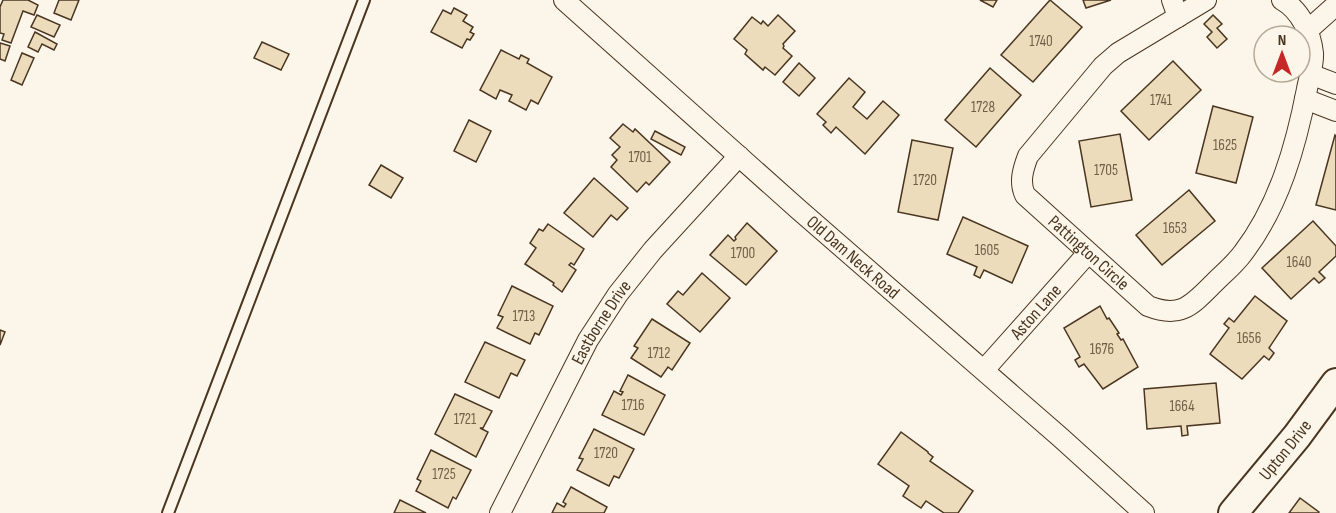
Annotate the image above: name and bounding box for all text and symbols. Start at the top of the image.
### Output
north arrow [1252,24,1312,84]
text: N [1278,31,1286,50]
house number: 1740 [1029,32,1053,51]
house number: 1741 [1150,91,1173,110]
house number: 1728 [971,98,995,117]
house number: 1625 [1213,136,1237,155]
house number: 1701 [628,148,652,167]
house number: 1705 [1094,161,1118,180]
house number: 1720 [913,171,937,190]
street label: Old Dam Neck Road [802,211,904,304]
street label: Pattington Circle [1044,211,1133,295]
house number: 1653 [1163,219,1187,238]
house number: 1605 [975,241,999,260]
house number: 1700 [731,244,755,263]
house number: 1640 [1286,253,1312,272]
street label: Eastborne Drive [567,276,636,368]
street label: Aston Lane [1006,280,1066,345]
house number: 1713 [513,307,535,326]
house number: 1656 [1237,329,1261,348]
house number: 1676 [1090,340,1114,359]
house number: 1712 [648,344,670,363]
house number: 1716 [621,396,645,415]
house number: 1664 [1170,397,1194,416]
house number: 1721 [454,410,477,429]
street label: Upton Drive [1255,416,1316,484]
house number: 1720 [594,444,618,463]
house number: 1725 [432,465,456,484]

